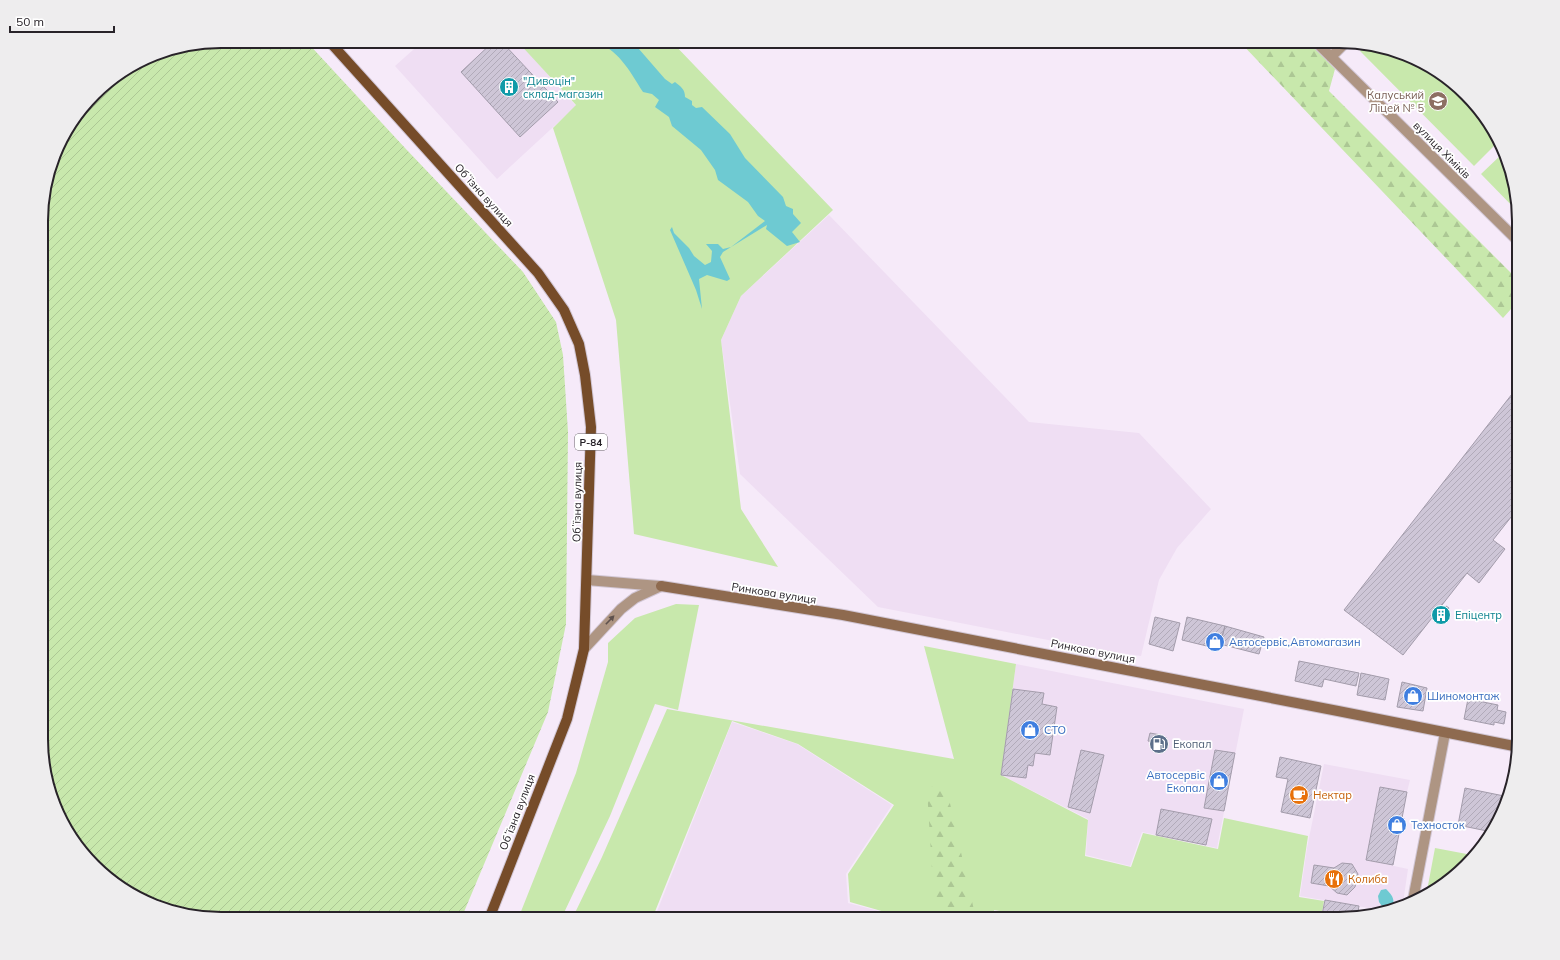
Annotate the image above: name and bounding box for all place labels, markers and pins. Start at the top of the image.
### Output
place label: "Дивоцін" склад-магазин [523,74,603,101]
building icon: "Дивоцін" склад-магазин [498,76,520,98]
place label: Калуський Ліцей № 5 [1367,88,1424,115]
school or university icon: Калуський Ліцей № 5 [1427,90,1449,112]
building icon: Епіцентр [1430,604,1452,626]
place label: Епіцентр [1455,608,1502,622]
shop icon: Автосервіс,Автомагазин [1204,631,1226,653]
place label: Автосервіс,Автомагазин [1229,635,1360,649]
shop icon: Шиномонтаж [1402,685,1424,707]
place label: Шиномонтаж [1427,689,1500,703]
shop icon: СТО [1019,719,1041,741]
place label: СТО [1044,723,1066,737]
fuel station icon: Екопал [1148,733,1170,755]
place label: Екопал [1173,737,1212,751]
place label: Автосервіс Екопал [1147,768,1205,795]
shop icon: Автосервіс Екопал [1208,770,1230,792]
cafe icon: Нектар [1288,784,1310,806]
place label: Нектар [1313,788,1352,802]
shop icon: Техносток [1386,814,1408,836]
place label: Техносток [1411,818,1465,832]
restaurant icon: Колиба [1323,868,1345,890]
place label: Колиба [1348,872,1388,886]

